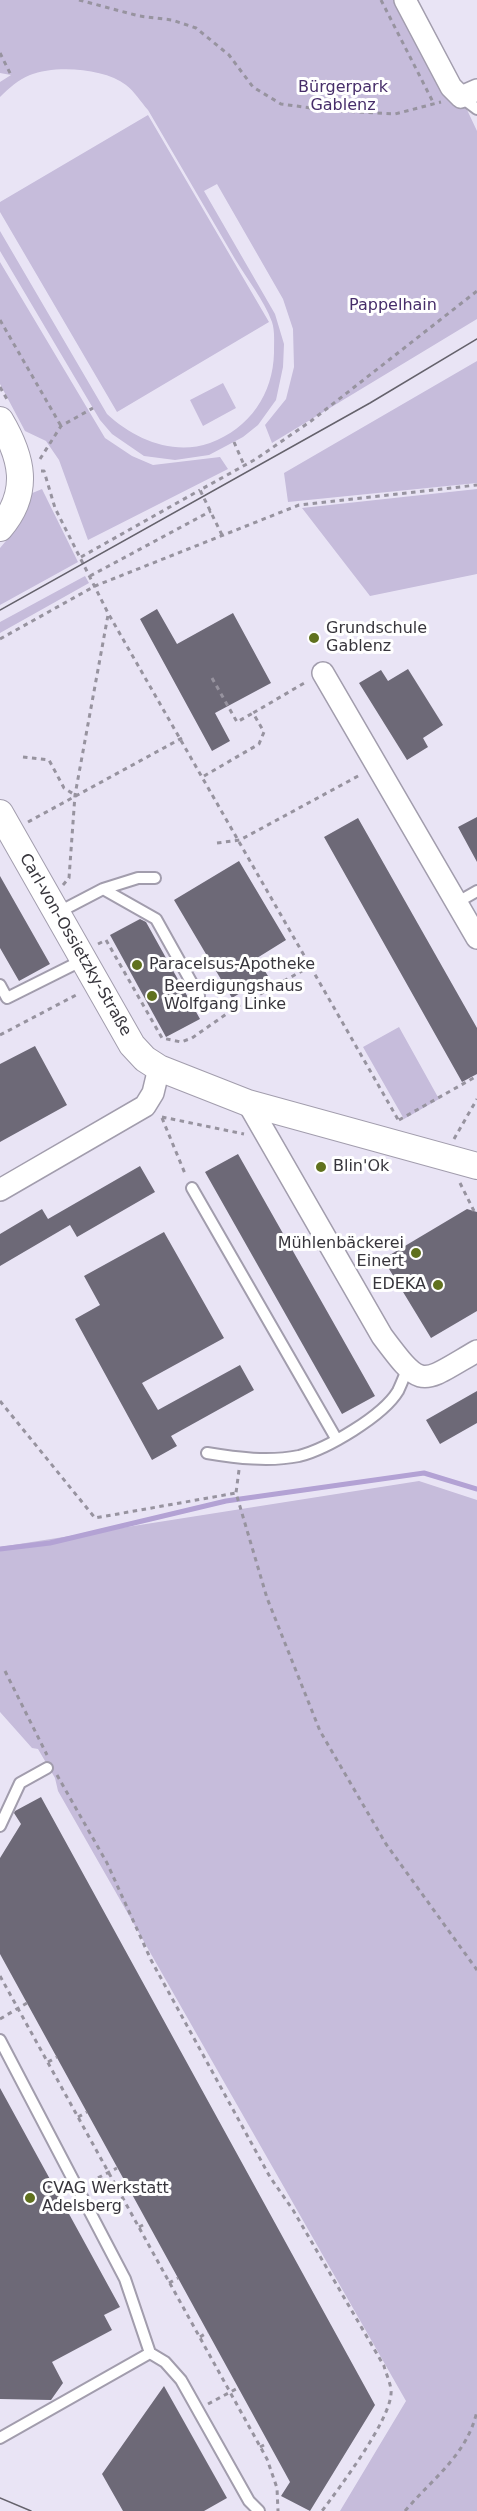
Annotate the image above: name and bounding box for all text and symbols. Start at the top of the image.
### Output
park label: Bürgerpark Gablenz [298,78,388,116]
park label: Pappelhain [349,296,437,316]
place label: Grundschule Gablenz [326,619,427,657]
marker: Grundschule Gablenz [307,631,321,645]
street label: Carl-von-Ossietzky-Straße [15,850,135,1040]
place label: Paracelsus-Apotheke [149,955,315,975]
marker: Paracelsus-Apotheke [130,958,144,972]
place label: Beerdigungshaus Wolfgang Linke [164,977,303,1015]
marker: Beerdigungshaus Wolfgang Linke [145,989,159,1003]
place label: Blin'Ok [333,1157,389,1177]
marker: Blin'Ok [314,1160,328,1174]
place label: Mühlenbäckerei Einert [278,1234,404,1272]
marker: Mühlenbäckerei Einert [409,1246,423,1260]
place label: EDEKA [372,1275,426,1295]
marker: EDEKA [431,1278,445,1292]
place label: CVAG Werkstatt Adelsberg [42,2179,169,2217]
marker: CVAG Werkstatt Adelsberg [23,2191,37,2205]

